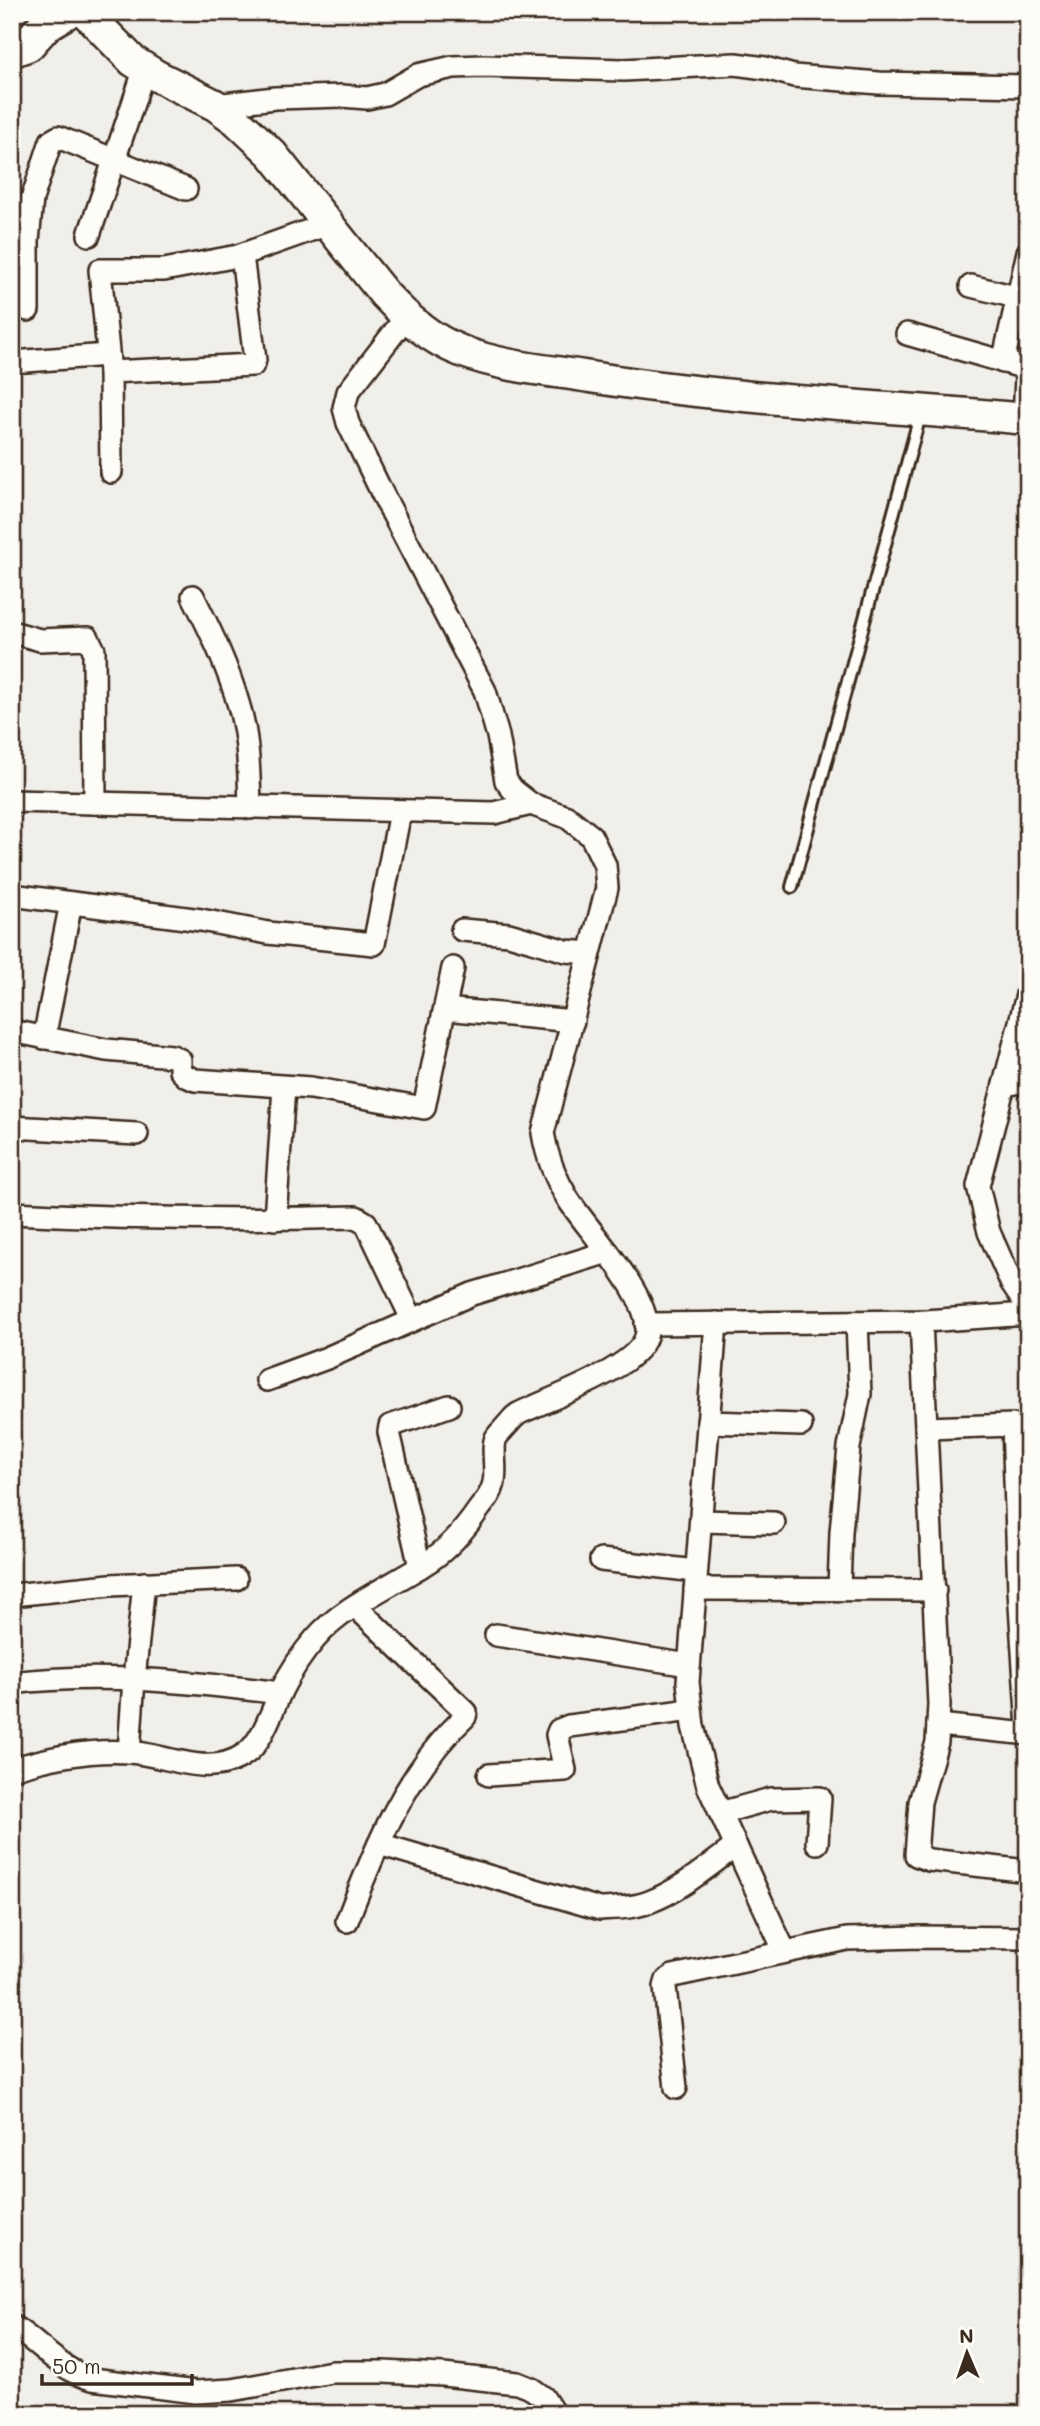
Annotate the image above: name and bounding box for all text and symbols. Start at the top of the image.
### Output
north arrow [932,2318,1002,2388]
text: N [959,2323,974,2348]
scale bar [42,2342,192,2386]
text: 50 m [52,2352,101,2379]

